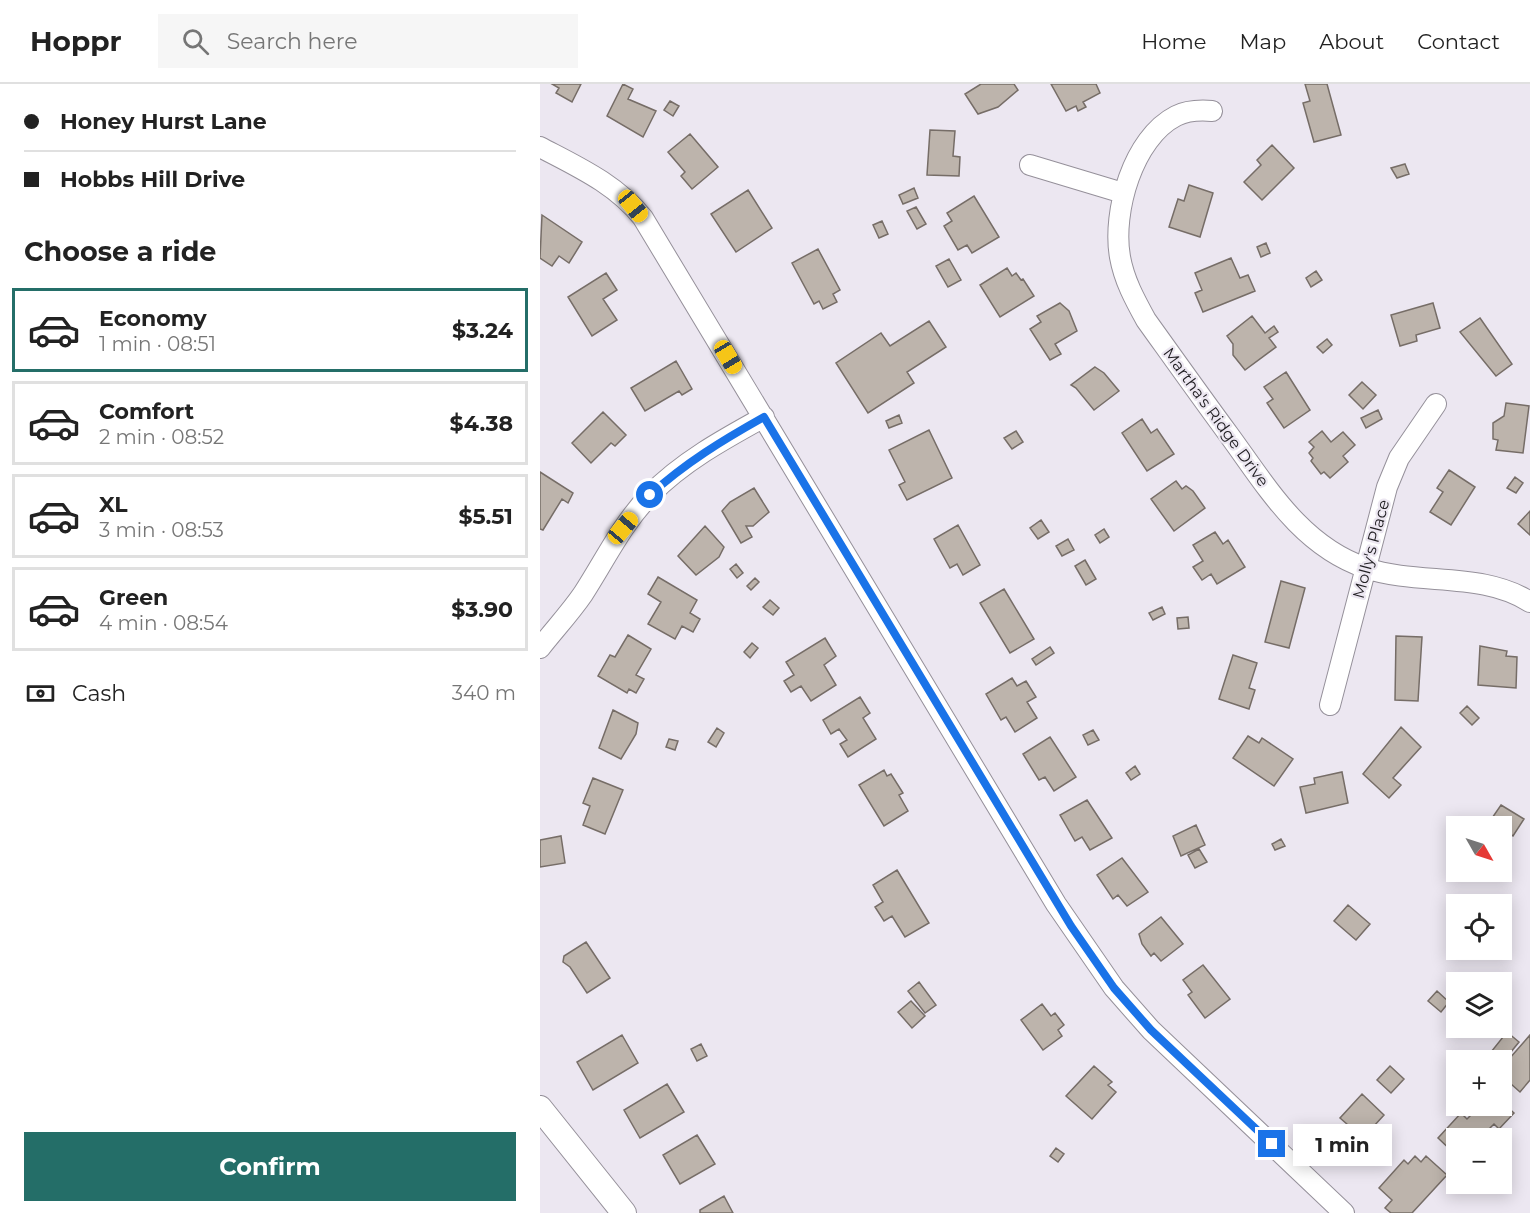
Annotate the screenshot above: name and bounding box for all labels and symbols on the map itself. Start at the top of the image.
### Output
car [615,186,651,226]
car [711,337,745,377]
street label: Martha's Ridge Drive [1159,344,1273,490]
route start [636,481,663,508]
street label: Molly's Place [1349,498,1393,600]
car [605,508,641,548]
north arrow [1446,816,1512,882]
callout: 1 min [1293,1123,1392,1165]
route end [1258,1130,1285,1157]

